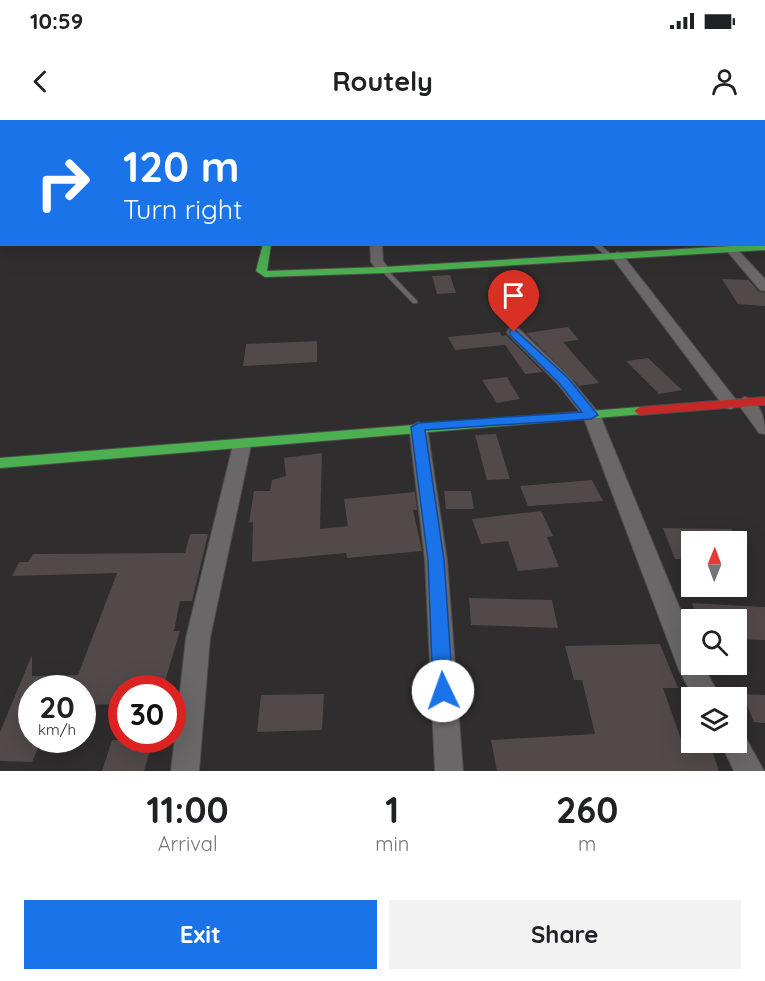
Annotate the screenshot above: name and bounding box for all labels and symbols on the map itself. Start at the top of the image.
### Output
pin [488,270,539,332]
north arrow [681,531,747,597]
position arrow [411,659,475,723]
speed limit sign: 30 [108,675,186,753]

